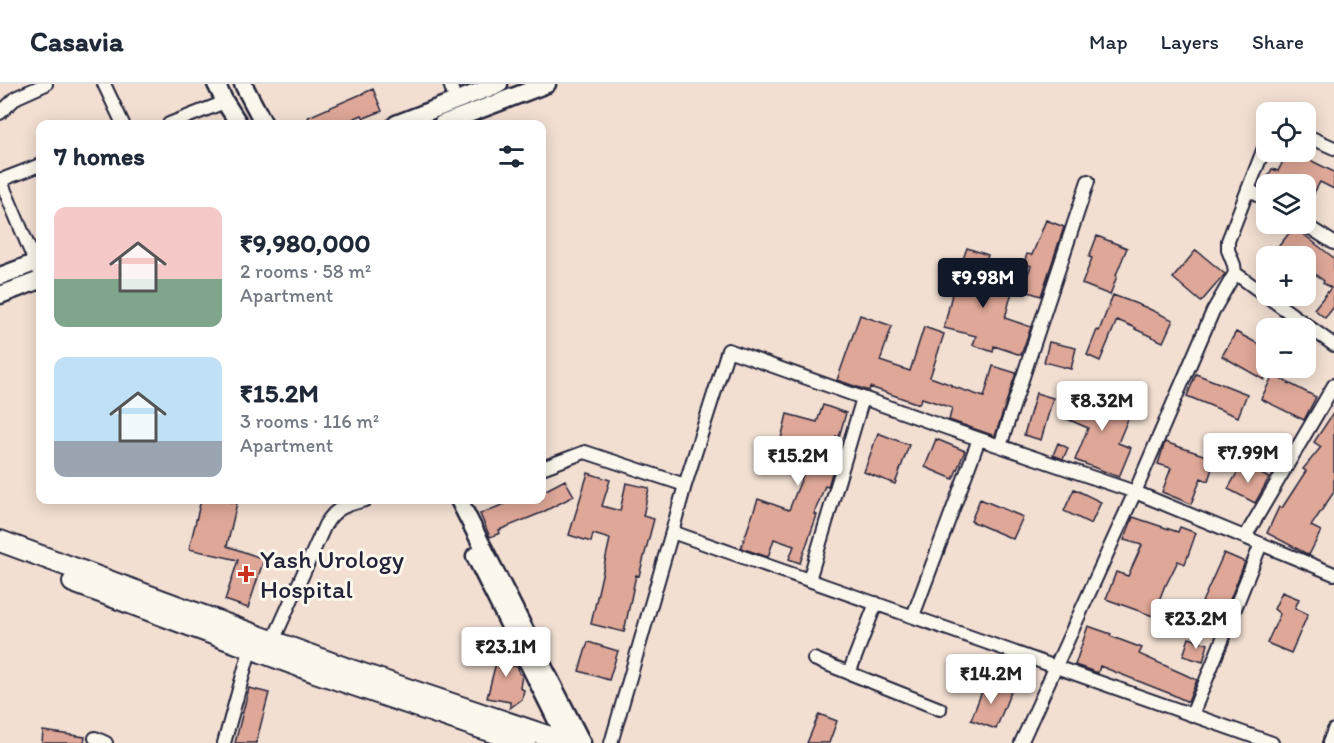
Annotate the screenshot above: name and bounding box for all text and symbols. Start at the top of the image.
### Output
text: Casavia [30,24,124,58]
text: Map [1089,29,1128,54]
text: Layers [1161,29,1219,54]
text: Share [1252,29,1304,54]
map controls [1256,102,1316,378]
button: locate [1256,102,1316,162]
text: 7 homes [54,140,145,172]
icon: filters [495,140,528,173]
button: layers [1256,174,1316,234]
text: ₹9,980,000 [240,227,371,259]
icon: home [102,231,174,303]
button: + [1256,246,1316,306]
pin: ₹9.98M [934,258,1032,309]
text: 2 rooms · 58 m² [240,259,371,283]
text: ₹9.98M [952,265,1014,289]
text: Apartment [240,283,333,307]
button: − [1256,318,1316,378]
text: ₹15.2M [240,377,319,409]
icon: home [102,381,174,453]
pin: ₹8.32M [1053,381,1151,432]
text: ₹8.32M [1071,388,1133,412]
text: 3 rooms · 116 m² [240,409,379,433]
text: Apartment [240,433,333,457]
pin: ₹7.99M [1199,433,1297,484]
pin: ₹15.2M [749,436,847,487]
text: ₹7.99M [1217,440,1279,464]
text: ₹15.2M [768,443,828,467]
place label: Yash Urology Hospital [260,543,404,605]
marker: Yash Urology Hospital [237,565,255,583]
pin: ₹23.2M [1147,599,1245,650]
text: ₹23.2M [1165,606,1227,630]
pin: ₹23.1M [457,627,555,678]
text: ₹23.1M [475,634,537,658]
pin: ₹14.2M [942,654,1040,705]
text: ₹14.2M [960,661,1022,685]

